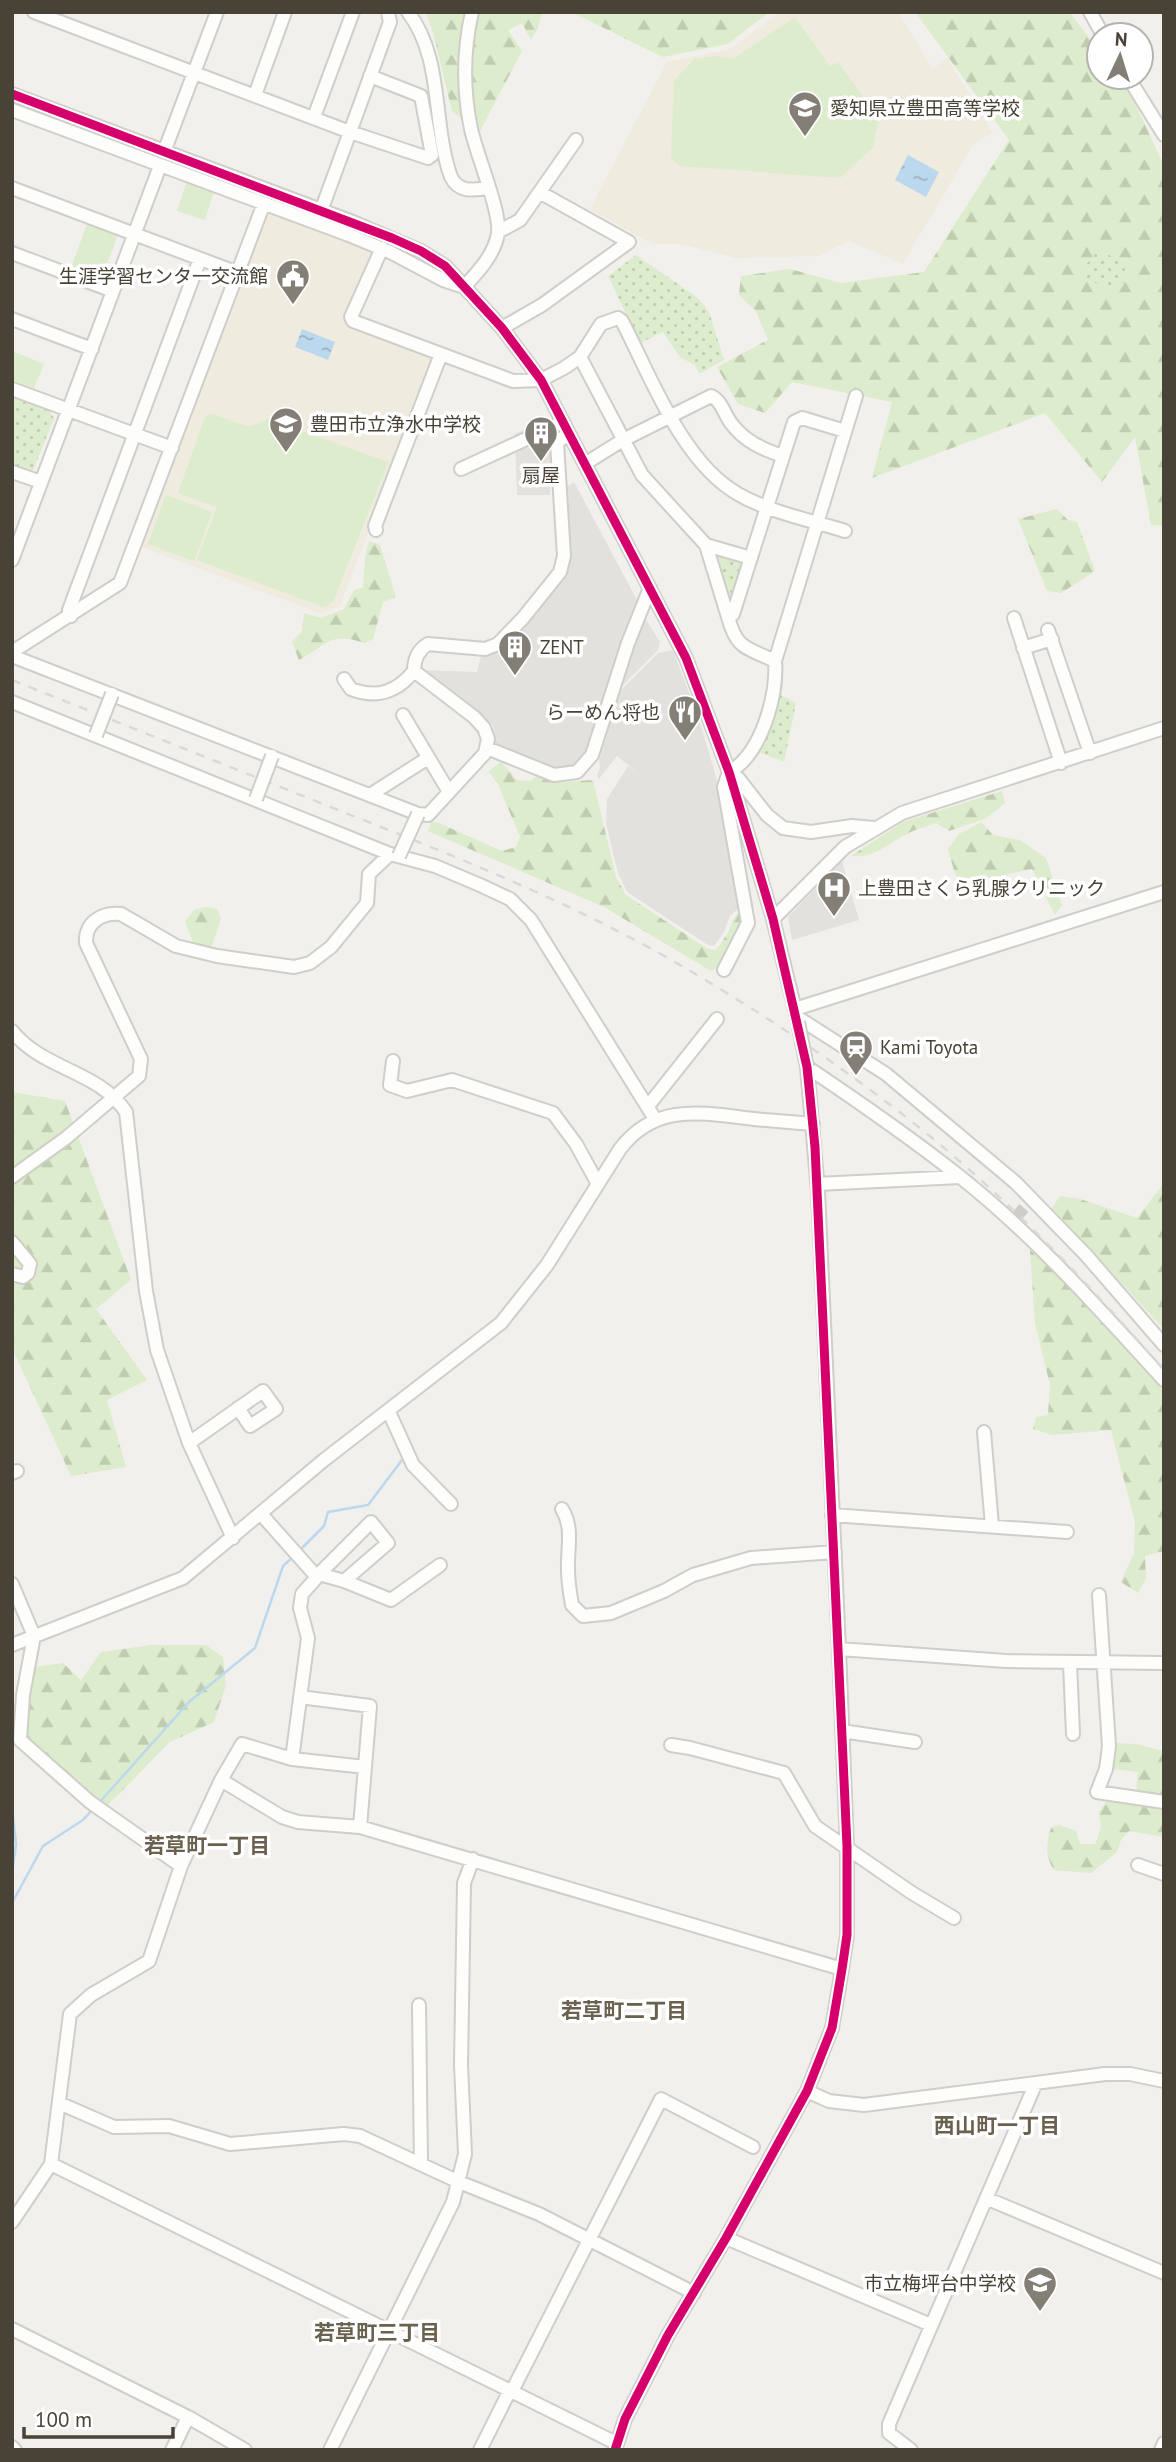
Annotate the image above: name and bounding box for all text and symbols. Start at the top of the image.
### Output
north arrow [1085,21,1155,91]
text: N [1114,27,1128,51]
school or university icon: 愛知県立豊田高等学校 [786,89,824,138]
place label: 愛知県立豊田高等学校 [830,96,1020,120]
public building icon: 生涯学習センタ一交流館 [274,257,312,306]
place label: 生涯学習センタ一交流館 [59,264,268,288]
school or university icon: 豊田市立浄水中学校 [267,405,305,454]
place label: 豊田市立浄水中学校 [310,412,481,436]
building icon: 扇屋 [522,414,560,463]
place label: 扇屋 [522,463,560,487]
building icon: ZENT [496,628,534,677]
place label: ZENT [540,635,584,659]
restaurant icon: らーめん将也 [666,693,704,742]
place label: らーめん将也 [546,700,660,724]
hospital icon: 上豊田さくら乳腺クリニック [815,869,853,918]
place label: 上豊田さくら乳腺クリニック [858,876,1105,900]
station icon: Kami Toyota [837,1028,875,1077]
place label: Kami Toyota [880,1035,978,1059]
district label: 若草町一丁目 [144,1832,270,1859]
district label: 若草町二丁目 [561,1997,687,2024]
district label: 西山町一丁目 [934,2112,1060,2139]
school or university icon: 市立梅坪台中学校 [1021,2264,1059,2313]
place label: 市立梅坪台中学校 [864,2271,1016,2295]
district label: 若草町三丁目 [314,2319,440,2346]
scale bar [24,2396,173,2440]
text: 100 m [35,2406,92,2433]

